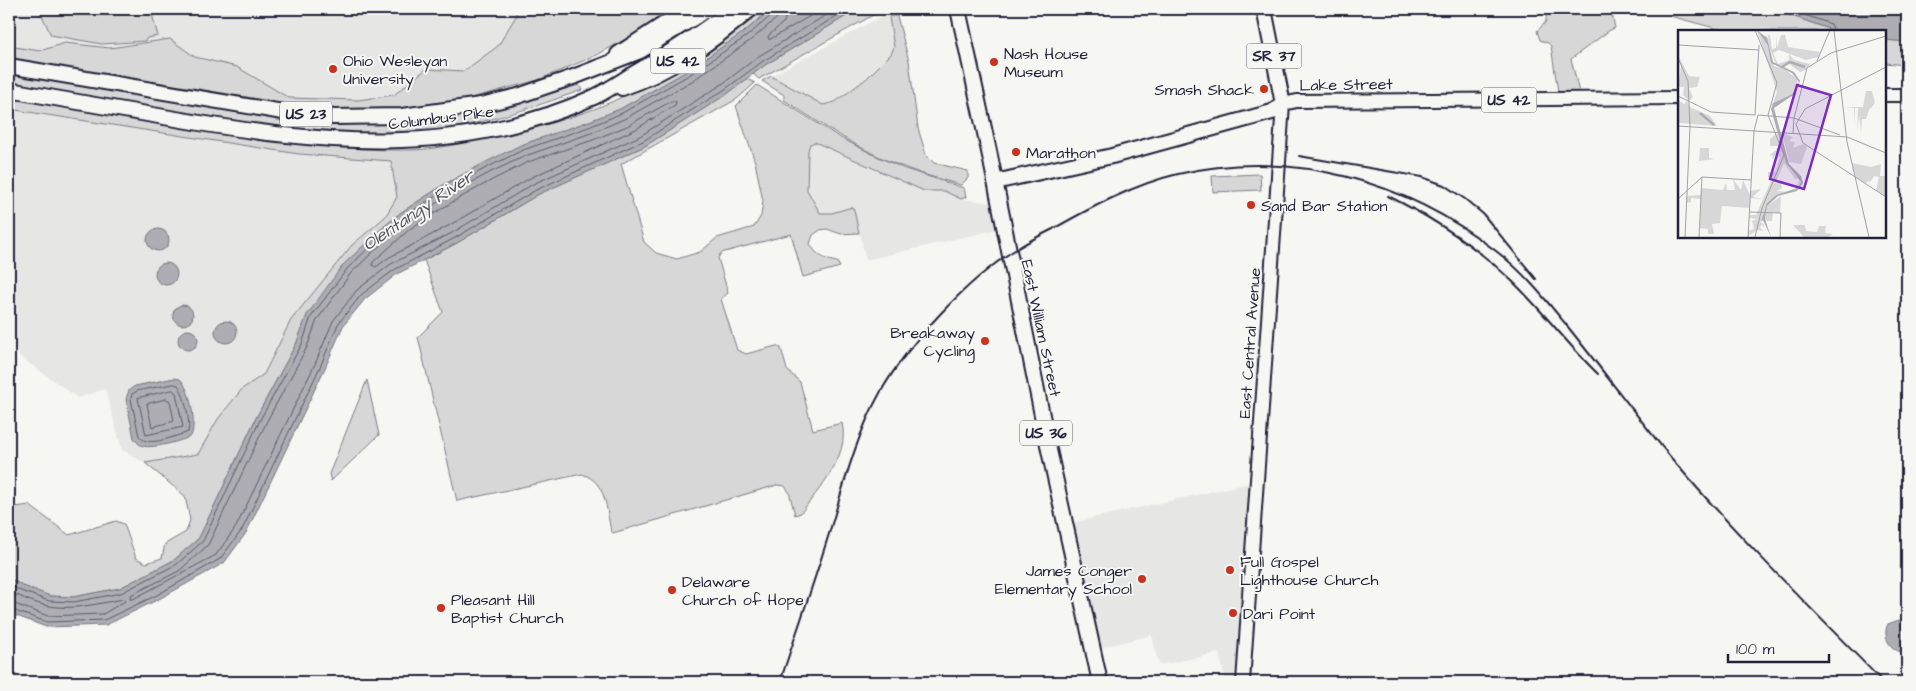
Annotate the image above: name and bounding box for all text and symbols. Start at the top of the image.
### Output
inset map [1678,30,1886,238]
place label: Nash House Museum [1004,43,1088,83]
road number: SR 37 [1246,44,1302,68]
road number: US 42 [650,48,706,74]
place label: Ohio Wesleyan University [343,50,447,91]
marker: Nash House Museum [988,56,1000,68]
marker: Ohio Wesleyan University [327,63,339,75]
street label: Lake Street [1299,73,1393,97]
place label: Smash Shack [1154,79,1254,101]
marker: Smash Shack [1258,83,1270,95]
road number: US 42 [1482,88,1536,112]
street label: Columbus Pike [387,101,495,135]
road number: US 23 [280,102,332,126]
place label: Marathon [1026,142,1096,164]
marker: Marathon [1010,146,1022,158]
water label: Olentangy River [357,163,481,258]
place label: Sand Bar Station [1261,195,1388,217]
marker: Sand Bar Station [1245,199,1257,211]
street label: East William Street [1016,258,1066,399]
street label: East Central Avenue [1234,267,1266,419]
place label: Breakaway Cycling [890,322,975,363]
marker: Breakaway Cycling [979,335,991,347]
road number: US 36 [1020,420,1072,446]
place label: Full Gospel Lighthouse Church [1240,551,1379,592]
place label: James Conger Elementary School [995,560,1132,601]
marker: Full Gospel Lighthouse Church [1224,564,1236,576]
place label: Delaware Church of Hope [682,571,804,611]
marker: James Conger Elementary School [1136,573,1148,585]
marker: Delaware Church of Hope [666,584,678,596]
place label: Pleasant Hill Baptist Church [451,589,564,629]
marker: Pleasant Hill Baptist Church [435,602,447,614]
place label: Dari Point [1243,603,1316,625]
marker: Dari Point [1227,607,1239,619]
scale bar [1728,631,1830,663]
text: 100 m [1736,639,1775,660]

